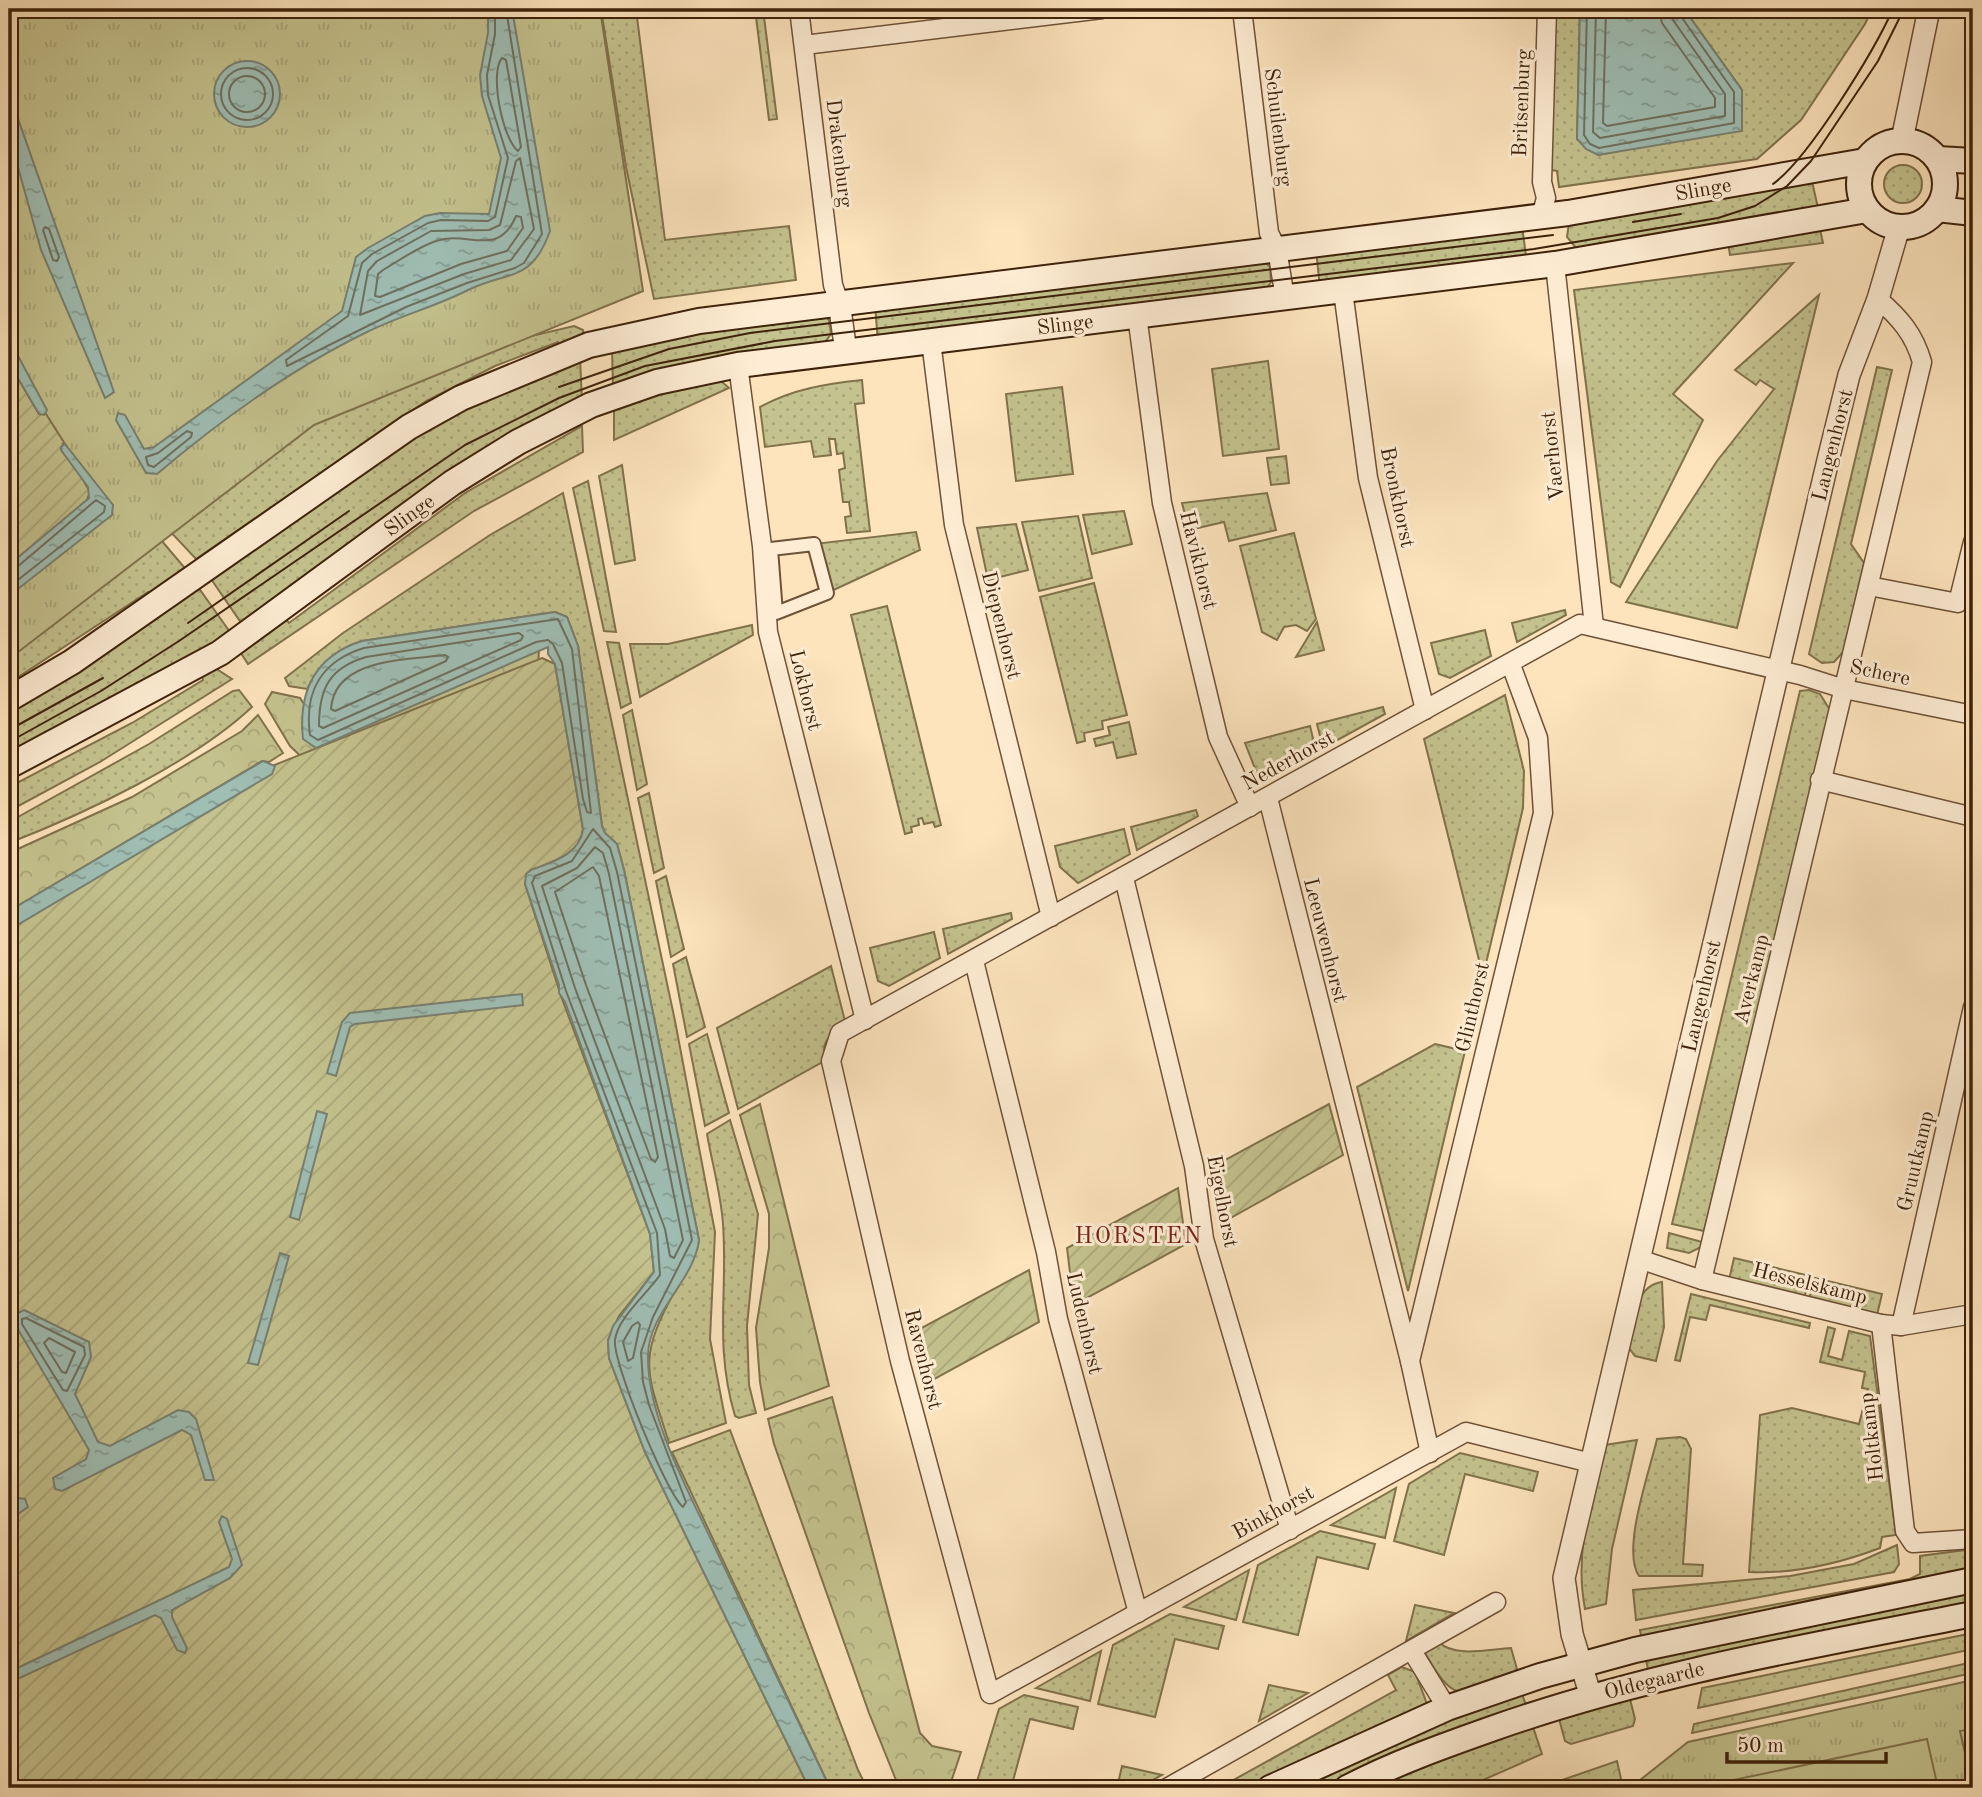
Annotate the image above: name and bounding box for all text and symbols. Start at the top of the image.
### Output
street label: Britsenburg [1510,48,1535,157]
street label: Schuilenburg [1260,67,1295,188]
street label: Drakenburg [821,98,856,209]
street label: Slinge [1674,175,1733,206]
street label: Slinge [1036,312,1095,339]
street label: Langenhorst [1809,387,1858,504]
street label: Vaerhorst [1538,410,1569,502]
street label: Bronkhorst [1376,445,1417,550]
street label: Slinge [381,491,439,541]
street label: Havikhorst [1175,509,1220,612]
street label: Diepenhorst [977,569,1024,682]
street label: Lokhorst [784,648,825,733]
street label: Schere [1847,657,1912,690]
street label: Nederhorst [1239,727,1338,795]
street label: Leeuwenhorst [1299,876,1350,1005]
street label: Averkamp [1731,932,1774,1027]
street label: Langenhorst [1679,938,1726,1055]
street label: Glinthorst [1453,960,1494,1055]
street label: Gruutkamp [1895,1109,1938,1214]
street label: Eigelhorst [1202,1153,1241,1249]
district label: HORSTEN [1075,1225,1203,1248]
street label: Hesselskamp [1750,1260,1869,1309]
street label: Ludenhorst [1062,1270,1105,1376]
street label: Ravenhorst [900,1307,945,1412]
street label: Holtkamp [1857,1391,1888,1482]
street label: Binkhorst [1230,1482,1318,1544]
street label: Oldegaarde [1602,1659,1707,1704]
scale bar [1727,1720,1886,1764]
text: 50 m [1737,1736,1784,1757]

